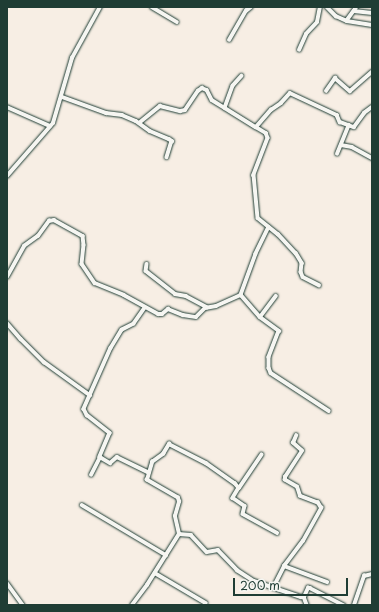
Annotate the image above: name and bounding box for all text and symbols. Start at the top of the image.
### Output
scale bar [235,570,350,596]
text: 200 m [240,576,280,594]

